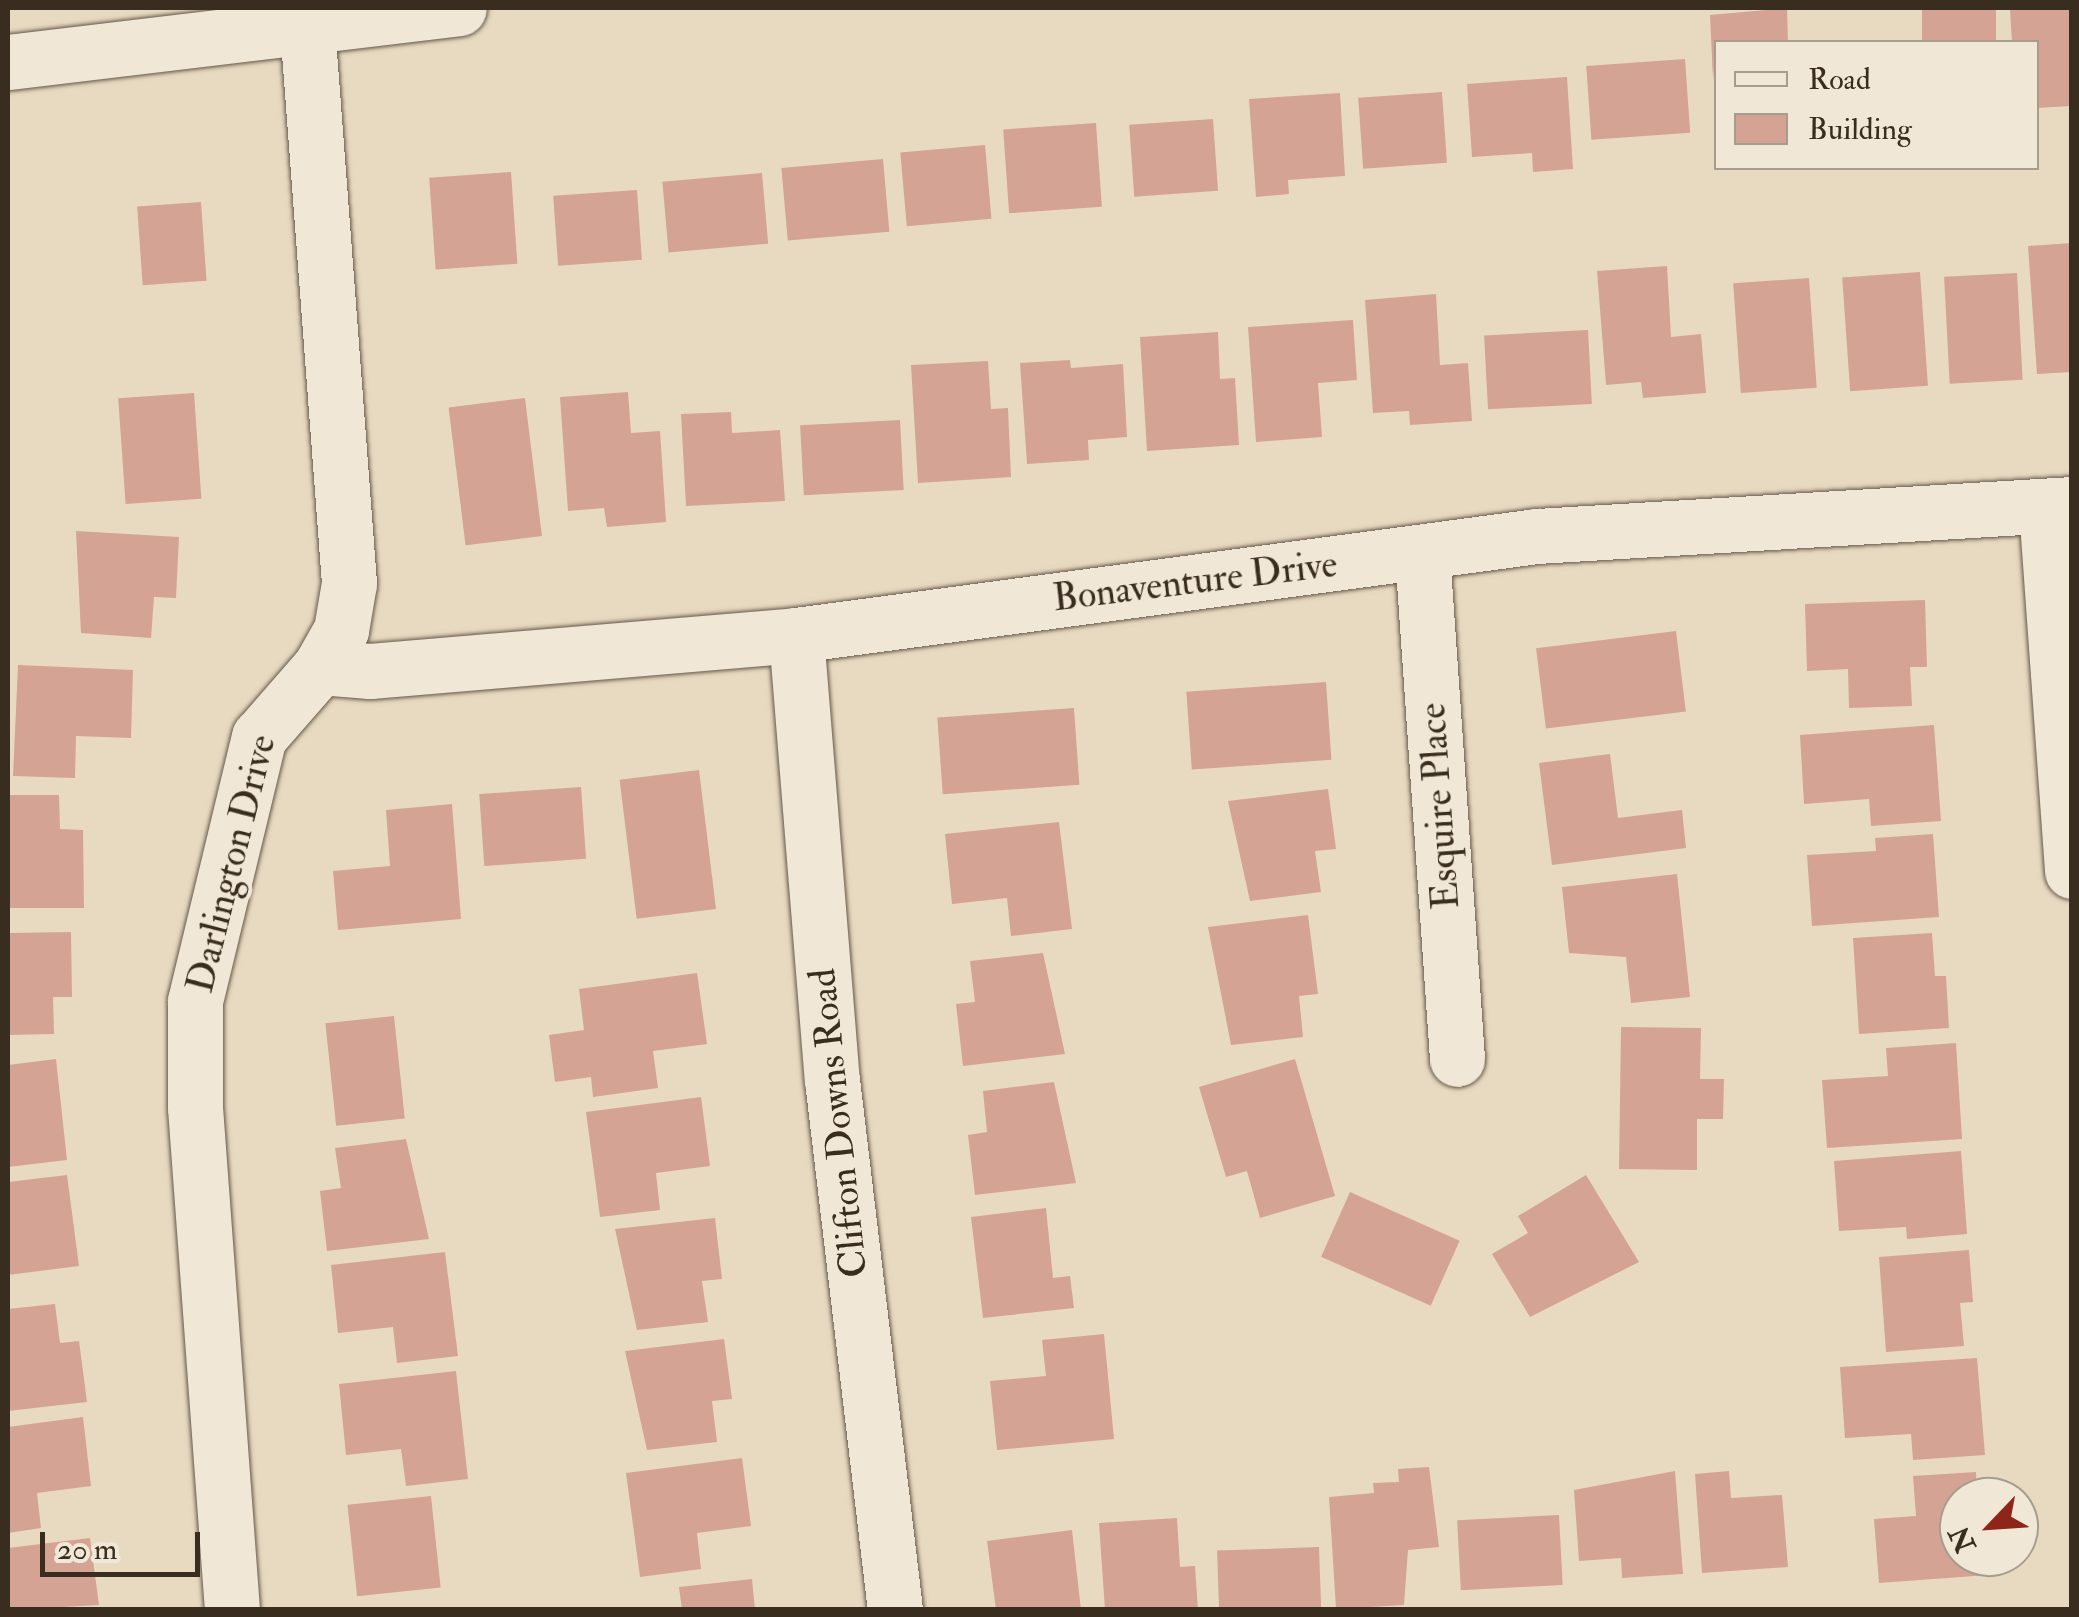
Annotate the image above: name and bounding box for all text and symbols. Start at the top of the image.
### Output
legend [1714,40,2039,170]
text: Road [1808,61,1871,98]
text: Building [1808,111,1912,148]
street label: Bonaventure Drive [1050,542,1340,622]
street label: Esquire Place [1410,701,1470,911]
street label: Darlington Drive [178,731,286,997]
street label: Clifton Downs Road [800,966,878,1280]
north arrow [1939,1477,2039,1577]
scale bar [45,1512,205,1574]
text: N [1942,1520,1984,1558]
text: 20 m [57,1531,117,1568]

